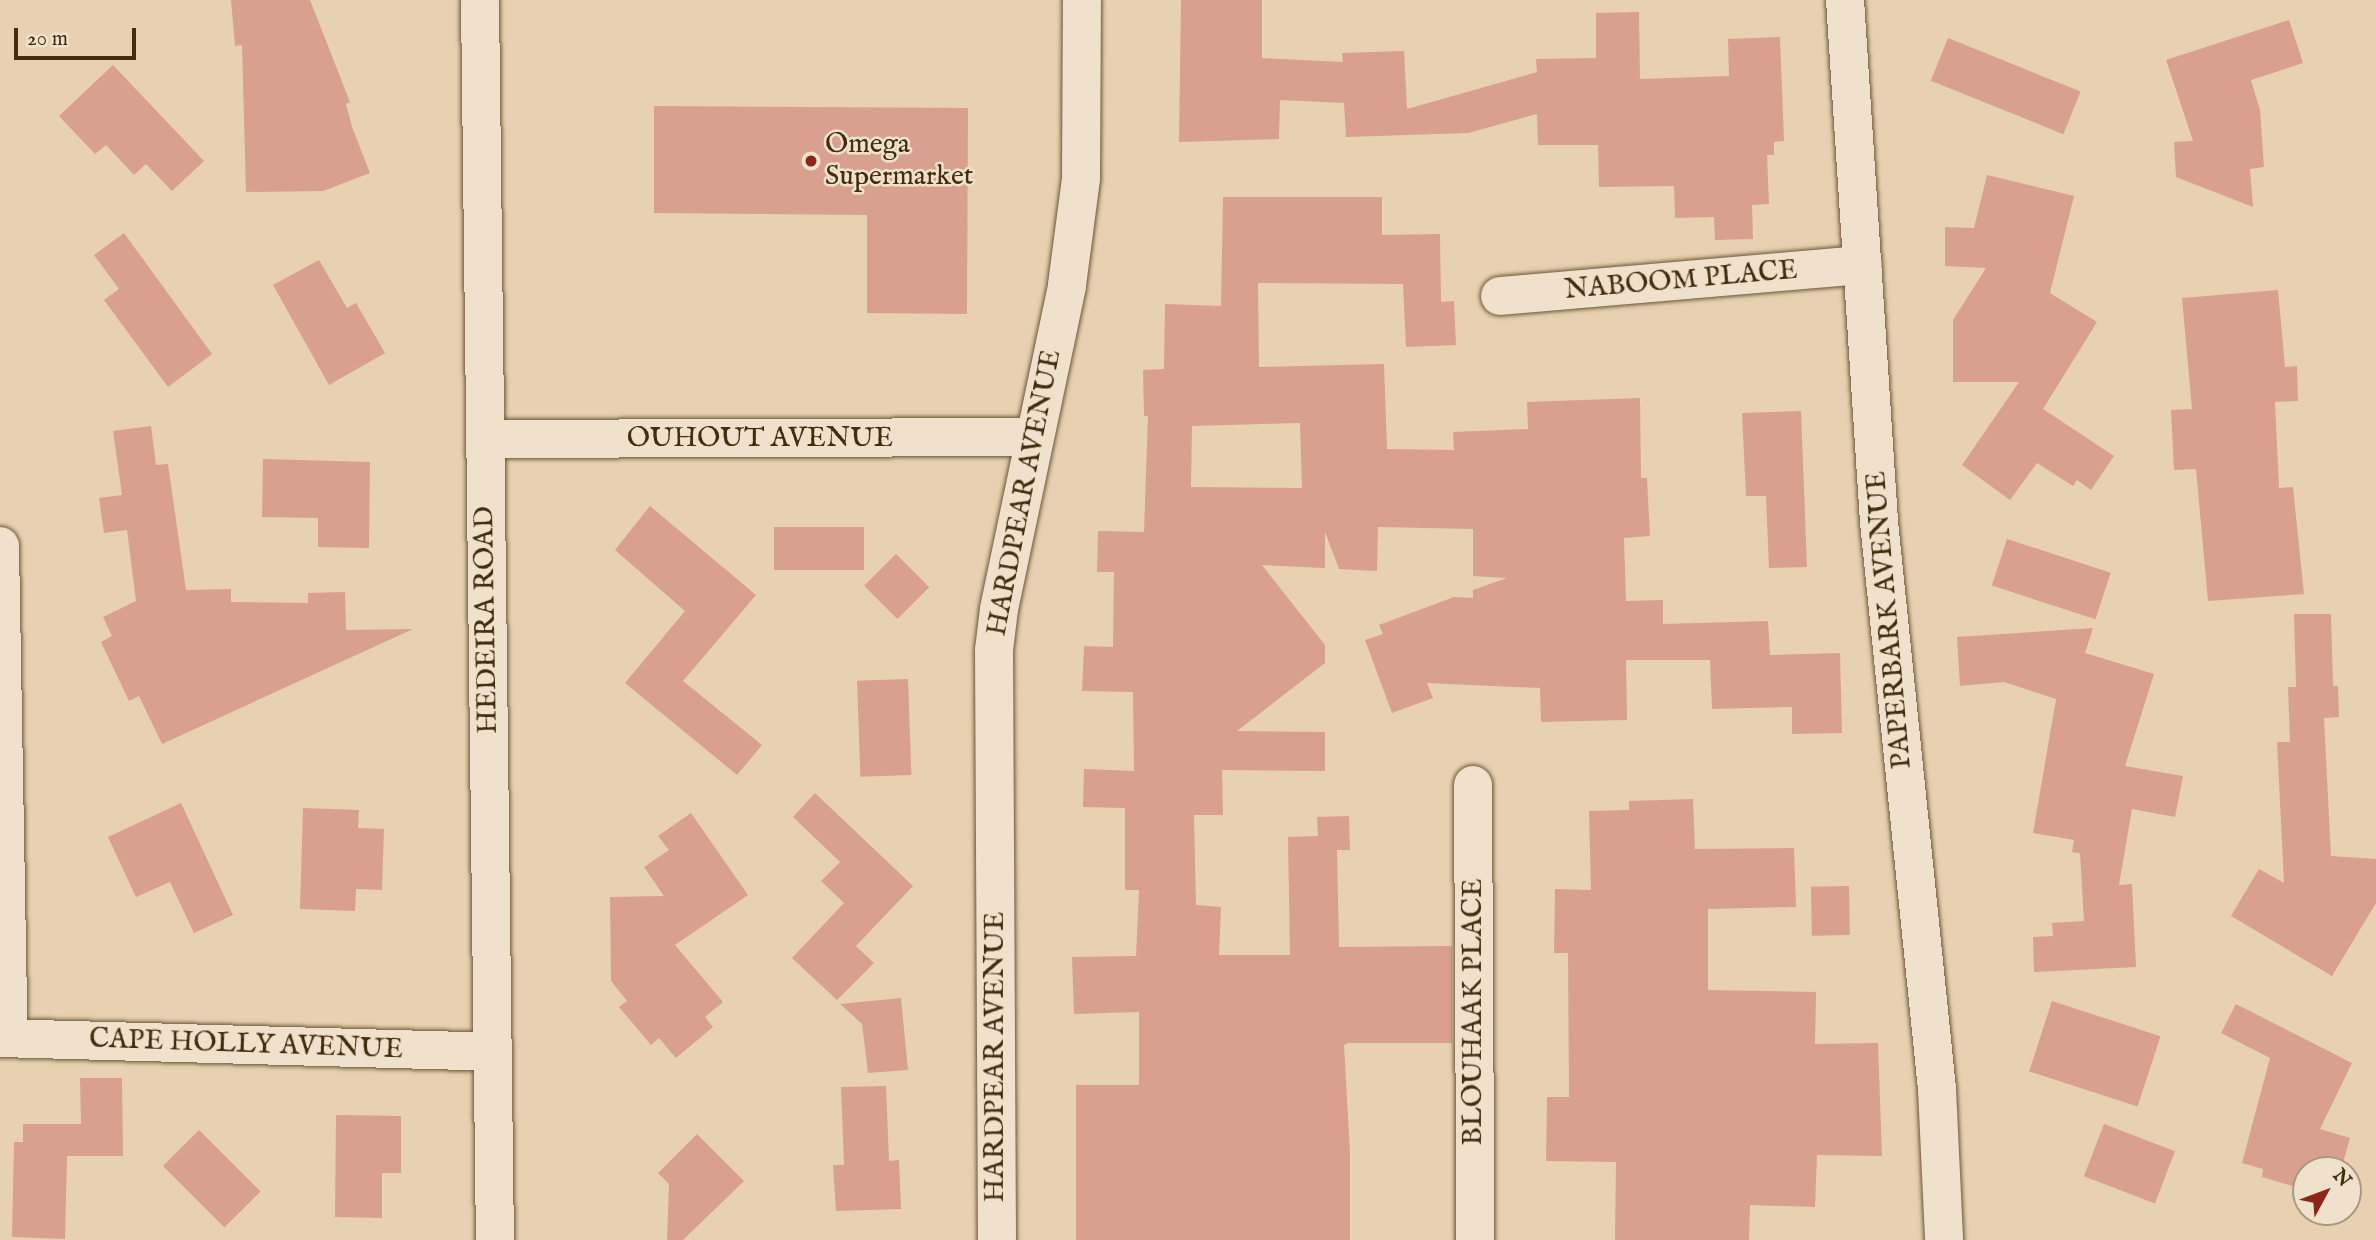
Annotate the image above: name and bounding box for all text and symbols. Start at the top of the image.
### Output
scale bar [18,14,140,58]
text: 20 m [27,26,68,53]
place label: Omega Supermarket [825,128,973,194]
marker: Omega Supermarket [803,153,819,169]
street label: NABOOM PLACE [1563,254,1799,308]
street label: HARDPEAR AVENUE [981,347,1069,639]
street label: OUHOUT AVENUE [627,422,893,456]
street label: PAPERBARK AVENUE [1860,470,1920,770]
street label: HEDEIRA ROAD [468,506,506,734]
street label: BLOUHAAK PLACE [1457,878,1491,1146]
street label: HARDPEAR AVENUE [979,912,1013,1202]
street label: CAPE HOLLY AVENUE [88,1023,404,1067]
north arrow [2292,1156,2362,1226]
text: N [2327,1164,2356,1193]

